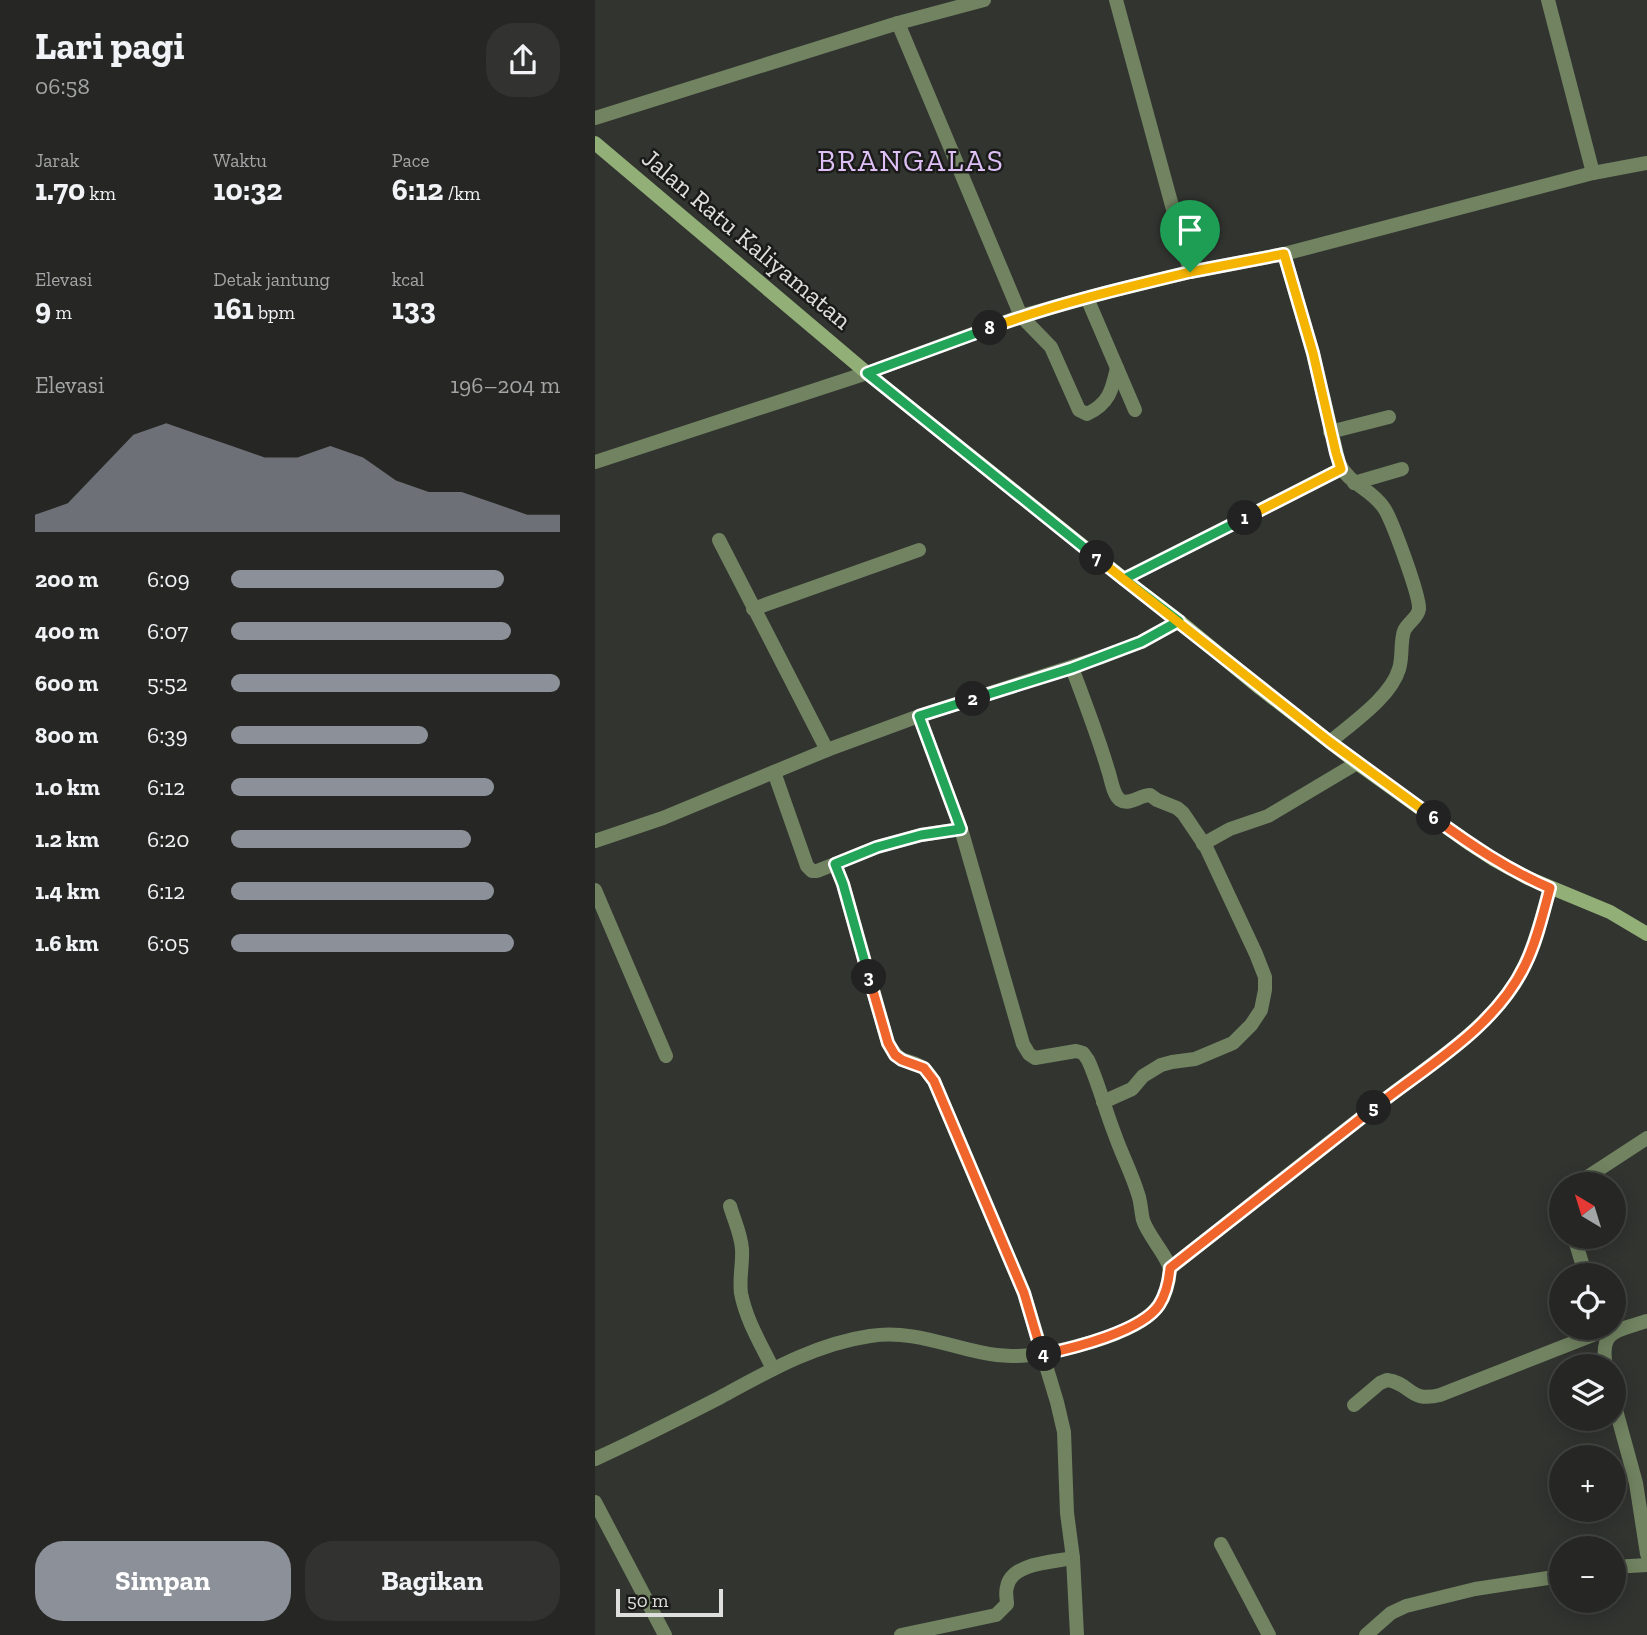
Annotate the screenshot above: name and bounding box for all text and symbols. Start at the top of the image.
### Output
text: Lari pagi [35,23,185,69]
button: share [486,23,560,97]
text: 06:58 [35,72,90,100]
street label: Jalan Ratu Kaliyamatan [636,142,858,336]
district label: BRANGALAS [817,143,1005,179]
text: Jarak [35,149,79,172]
text: Waktu [213,149,267,172]
text: Pace [392,149,429,172]
text: 1.70 [35,172,85,208]
text: 10:32 [213,172,282,208]
text: 6:12 [392,172,443,208]
text: km [85,182,116,205]
text: /km [443,182,480,205]
pin [1160,200,1220,272]
icon: arrive [1171,211,1209,249]
text: Elevasi [35,268,92,291]
text: Detak jantung [213,268,330,291]
text: kcal [392,268,424,291]
text: 9 [35,291,51,327]
text: 161 [213,291,254,327]
text: 133 [392,291,436,327]
text: m [51,301,72,324]
text: bpm [254,301,295,324]
pin: 8 [973,310,1007,346]
text: 8 [984,316,995,339]
text: Elevasi [35,371,104,399]
text: 196–204 m [450,371,560,399]
pin: 1 [1227,500,1263,536]
text: 1 [1241,506,1248,529]
pin: 7 [1079,540,1115,576]
text: 7 [1092,546,1101,569]
text: 200 m [35,565,98,593]
text: 6:09 [147,565,190,593]
text: 400 m [35,617,99,645]
text: 6:07 [147,617,188,645]
text: 600 m [35,669,98,697]
text: 5:52 [147,669,188,697]
pin: 2 [955,682,991,716]
text: 2 [967,687,978,710]
text: 800 m [35,721,98,749]
text: 6:39 [147,721,188,749]
text: 1.0 km [35,773,100,801]
text: 6:12 [147,773,185,801]
pin: 6 [1417,800,1451,836]
text: 6 [1428,806,1439,829]
text: 1.2 km [35,825,99,853]
text: 6:20 [147,825,189,853]
text: 1.4 km [35,877,100,905]
text: 6:12 [147,877,185,905]
text: 1.6 km [35,929,99,957]
text: 6:05 [147,929,189,957]
pin: 3 [851,960,887,995]
text: 3 [863,965,874,988]
pin: 5 [1357,1090,1391,1126]
text: 5 [1369,1096,1378,1119]
north arrow [1549,1172,1626,1250]
map controls [1549,1172,1626,1613]
button: locate [1549,1263,1626,1340]
pin: 4 [1027,1336,1061,1372]
text: 4 [1038,1342,1049,1365]
button: layers [1549,1354,1626,1431]
button: + [1549,1445,1626,1522]
button: − [1549,1536,1626,1613]
button: Simpan [35,1541,291,1621]
button: Bagikan [305,1541,560,1621]
scale bar [616,1586,723,1618]
text: 50 m [627,1589,668,1612]

